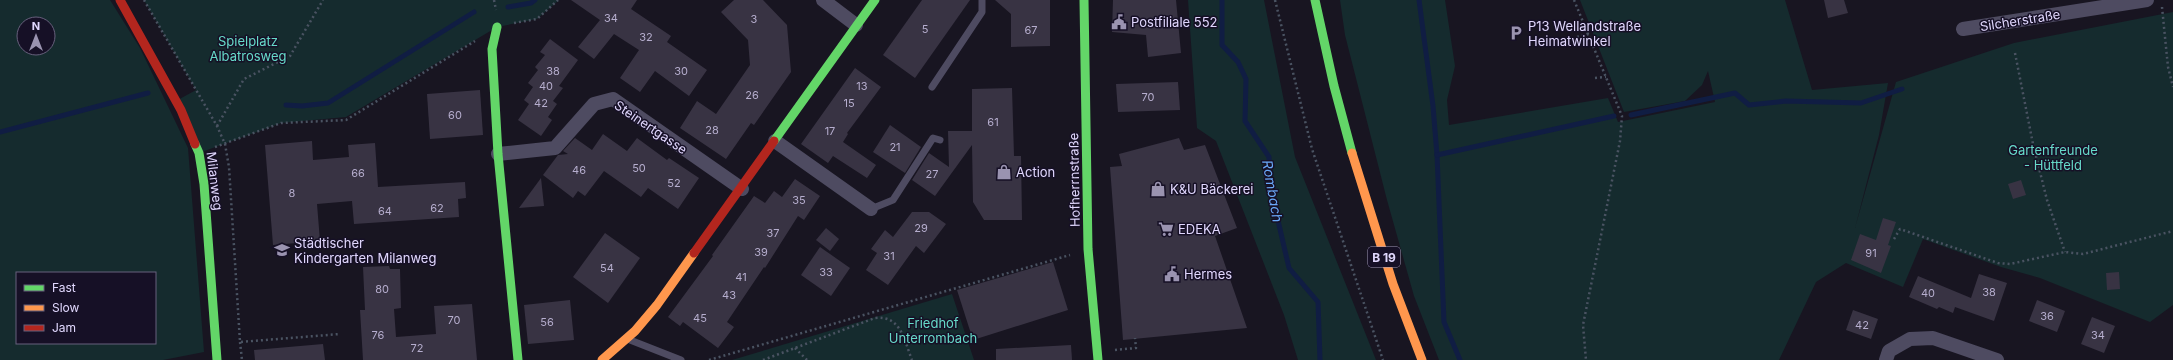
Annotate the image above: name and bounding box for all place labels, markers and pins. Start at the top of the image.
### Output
public building icon: Postfiliale 552 [1110,13,1128,31]
place label: Postfiliale 552 [1131,14,1218,30]
place label: P13 Wellandstraße Heimatwinkel [1528,18,1641,49]
parking icon: P13 Wellandstraße Heimatwinkel [1507,24,1525,42]
shop icon: Action [995,163,1013,181]
place label: Action [1016,164,1055,180]
shop icon: K&U Bäckerei [1149,180,1167,198]
place label: K&U Bäckerei [1170,181,1254,197]
supermarket icon: EDEKA [1157,220,1175,238]
place label: EDEKA [1178,221,1221,237]
place label: Städtischer Kindergarten Milanweg [294,235,436,266]
school or university icon: Städtischer Kindergarten Milanweg [273,241,291,259]
public building icon: Hermes [1163,265,1181,283]
place label: Hermes [1184,266,1232,282]

